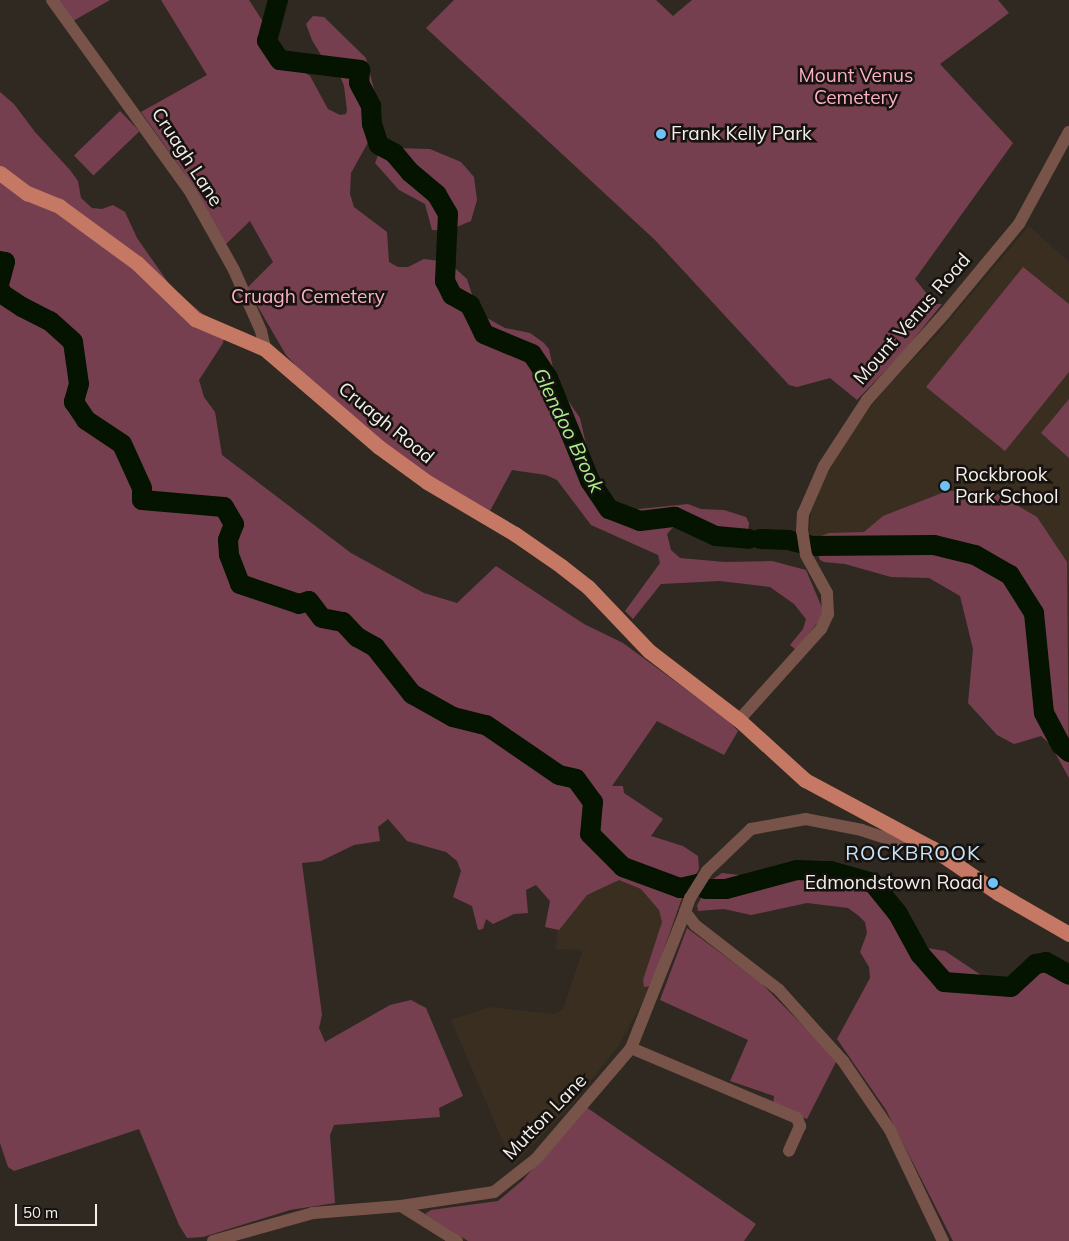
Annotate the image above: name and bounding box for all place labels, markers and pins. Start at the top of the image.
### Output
place label: Frank Kelly Park [671,123,812,145]
marker: Frank Kelly Park [655,128,667,140]
place label: Rockbrook Park School [955,464,1059,508]
marker: Rockbrook Park School [939,480,951,492]
place label: Edmondstown Road [805,872,983,894]
marker: Edmondstown Road [987,877,999,889]

